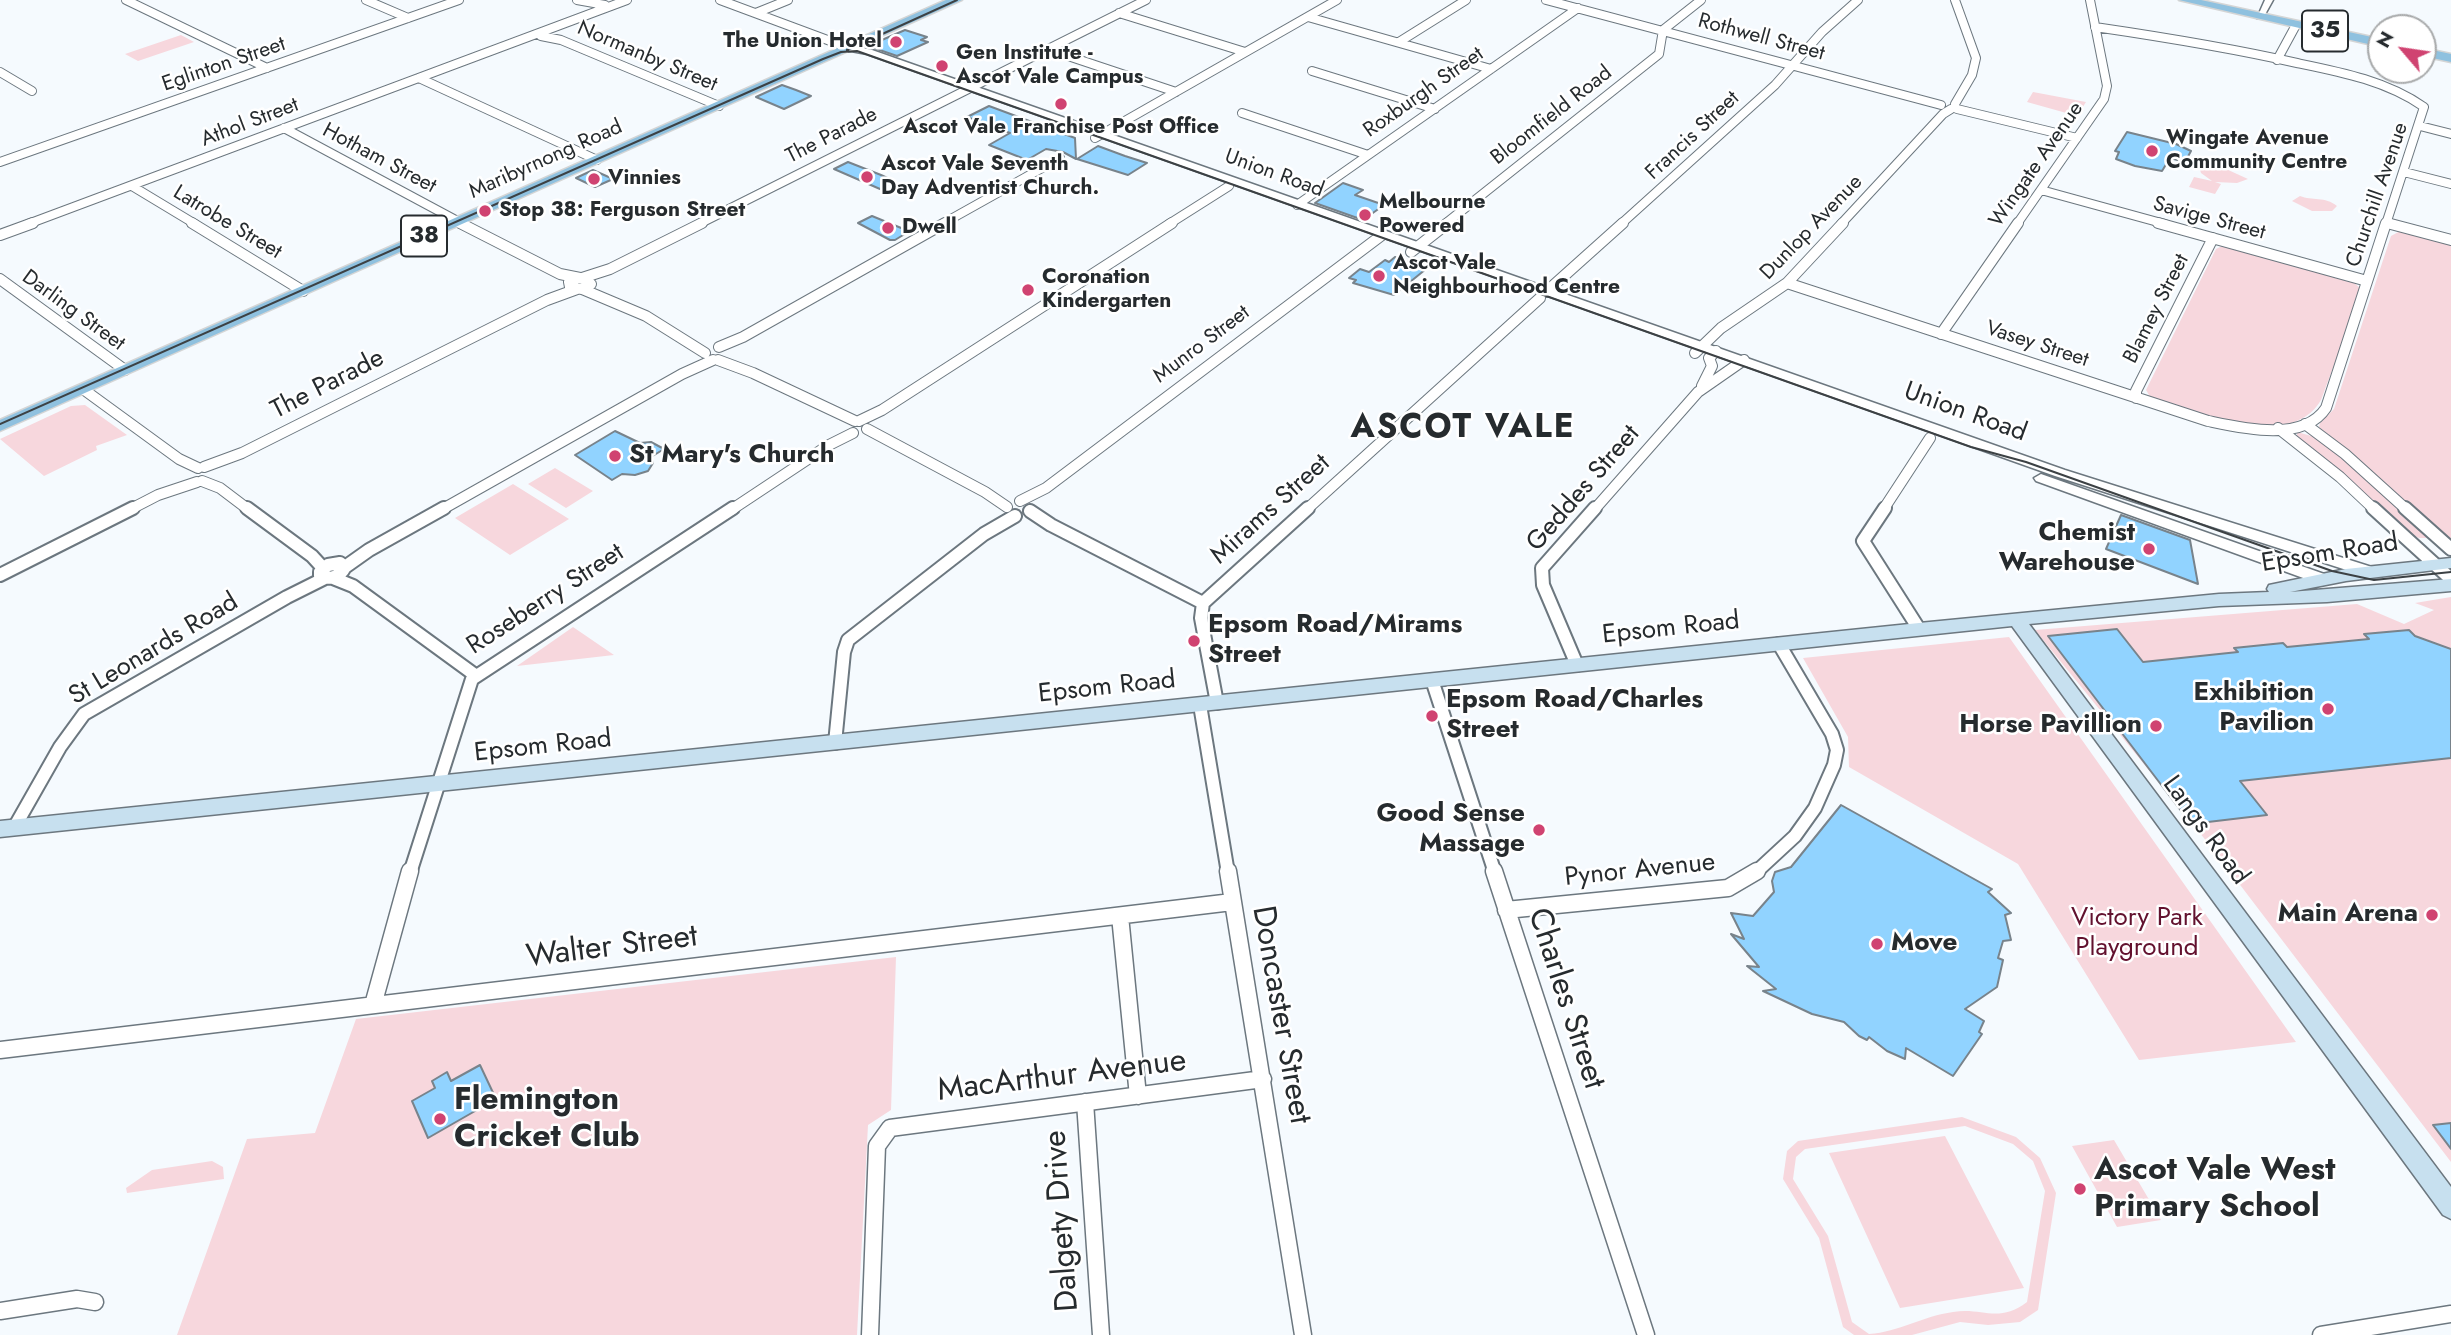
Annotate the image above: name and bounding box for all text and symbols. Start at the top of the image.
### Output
street label: Rothwell Street [1695,9,1827,67]
road number: 35 [2302,11,2348,52]
north arrow [2367,14,2437,84]
street label: Normanby Street [573,16,721,98]
text: N [2369,26,2400,53]
place label: The Union Hotel [723,29,882,55]
street label: Eglinton Street [159,32,289,98]
marker: The Union Hotel [888,34,904,50]
place label: Gen Institute - Ascot Vale Campus [956,41,1143,91]
street label: Roxburgh Street [1359,42,1489,144]
marker: Gen Institute - Ascot Vale Campus [934,58,950,74]
street label: Bloomfield Road [1487,61,1617,171]
street label: Francis Street [1641,86,1745,186]
street label: Athol Street [198,93,302,153]
marker: Ascot Vale Franchise Post Office [1053,96,1069,112]
street label: Wingate Avenue [1985,98,2089,232]
street label: The Parade [782,102,882,170]
street label: Maribyrnong Road [466,115,626,205]
place label: Ascot Vale Franchise Post Office [903,115,1219,141]
street label: Hotham Street [318,118,440,200]
street label: Churchill Avenue [2341,119,2415,271]
place label: Wingate Avenue Community Centre [2166,126,2347,176]
marker: Wingate Avenue Community Centre [2144,143,2160,159]
street label: Union Road [1221,144,1327,204]
place label: Ascot Vale Seventh Day Adventist Church. [881,152,1099,202]
place label: Vinnies [608,166,681,192]
marker: Ascot Vale Seventh Day Adventist Church. [859,169,875,185]
street label: Dunlop Avenue [1756,170,1868,286]
marker: Vinnies [586,171,602,187]
street label: Latrobe Street [168,181,286,265]
place label: Melbourne Powered [1379,190,1486,240]
street label: Savige Street [2150,192,2268,246]
place label: Stop 38: Ferguson Street [499,198,745,224]
marker: Stop 38: Ferguson Street [477,203,493,219]
marker: Melbourne Powered [1357,207,1373,223]
place label: Dwell [902,215,957,241]
road number: 38 [401,216,447,256]
marker: Dwell [880,220,896,236]
street label: Blamey Street [2119,250,2195,368]
place label: Ascot Vale Neighbourhood Centre [1393,251,1620,301]
street label: Darling Street [17,265,129,357]
place label: Coronation Kindergarten [1042,265,1171,315]
marker: Ascot Vale Neighbourhood Centre [1371,268,1387,284]
marker: Coronation Kindergarten [1020,282,1036,298]
street label: Munro Street [1149,301,1255,389]
street label: Vasey Street [1982,317,2092,373]
street label: The Parade [266,343,390,427]
street label: Union Road [1899,376,2031,450]
district label: ASCOT VALE [1352,409,1574,449]
street label: Geddes Street [1521,420,1647,558]
place label: St Mary's Church [629,440,834,472]
marker: St Mary's Church [607,448,623,464]
street label: Mirams Street [1205,448,1337,572]
place label: Chemist Warehouse [1999,518,2135,580]
street label: Epsom Road [2259,528,2401,580]
street label: Roseberry Street [462,538,630,662]
marker: Chemist Warehouse [2141,541,2157,557]
street label: St Leonards Road [64,587,244,713]
street label: Epsom Road [1601,606,1741,652]
place label: Epsom Road/Mirams Street [1208,610,1462,672]
marker: Epsom Road/Mirams Street [1186,633,1202,649]
street label: Epsom Road [1037,665,1177,711]
place label: Exhibition Pavilion [2194,678,2314,740]
place label: Epsom Road/Charles Street [1446,685,1703,746]
marker: Exhibition Pavilion [2320,701,2336,717]
marker: Epsom Road/Charles Street [1424,708,1440,724]
place label: Horse Pavillion [1959,710,2142,742]
marker: Horse Pavillion [2148,718,2164,734]
street label: Epsom Road [473,724,613,770]
street label: Langs Road [2155,770,2255,892]
place label: Good Sense Massage [1376,799,1525,860]
marker: Good Sense Massage [1531,822,1547,838]
street label: Pynor Avenue [1563,848,1717,894]
place label: Main Arena [2278,899,2418,931]
street label: Doncaster Street [1242,903,1318,1127]
park label: Victory Park Playground [2071,903,2203,964]
street label: Charles Street [1518,904,1612,1094]
marker: Main Arena [2424,907,2440,923]
street label: Walter Street [524,918,700,978]
place label: Move [1891,928,1957,960]
marker: Move [1869,936,1885,952]
street label: MacArthur Avenue [935,1043,1189,1111]
place label: Flemington Cricket Club [454,1082,640,1157]
marker: Flemington Cricket Club [432,1111,448,1127]
street label: Dalgety Drive [1038,1129,1088,1313]
place label: Ascot Vale West Primary School [2094,1152,2335,1227]
marker: Ascot Vale West Primary School [2072,1181,2088,1197]

